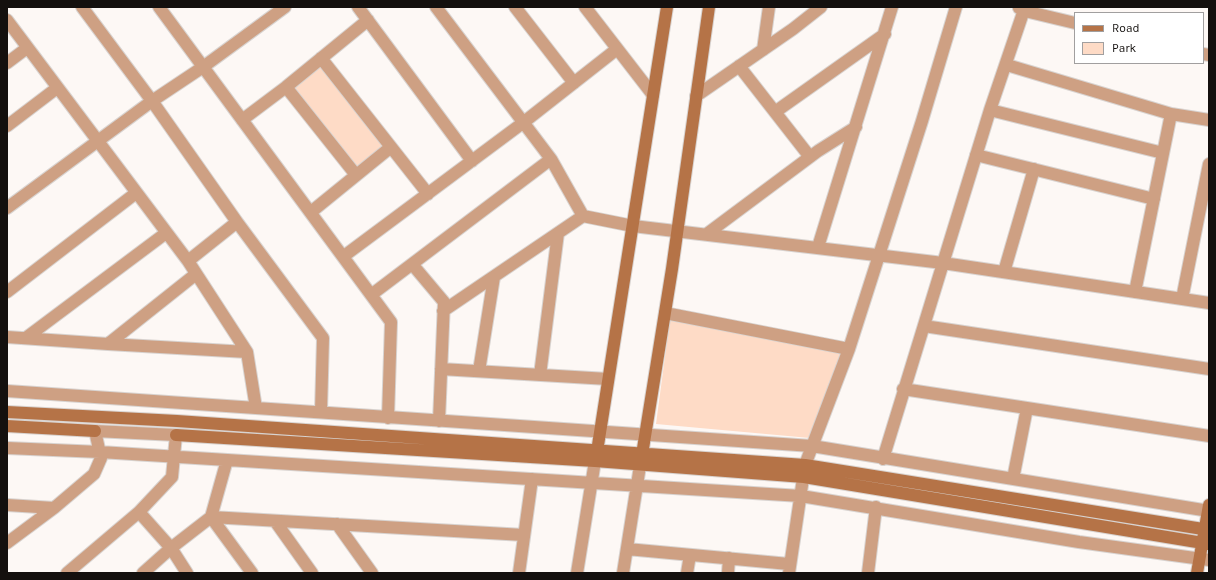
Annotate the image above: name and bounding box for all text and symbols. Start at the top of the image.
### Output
legend [1074,12,1204,64]
text: Road [1112,21,1140,35]
text: Park [1112,41,1136,55]

